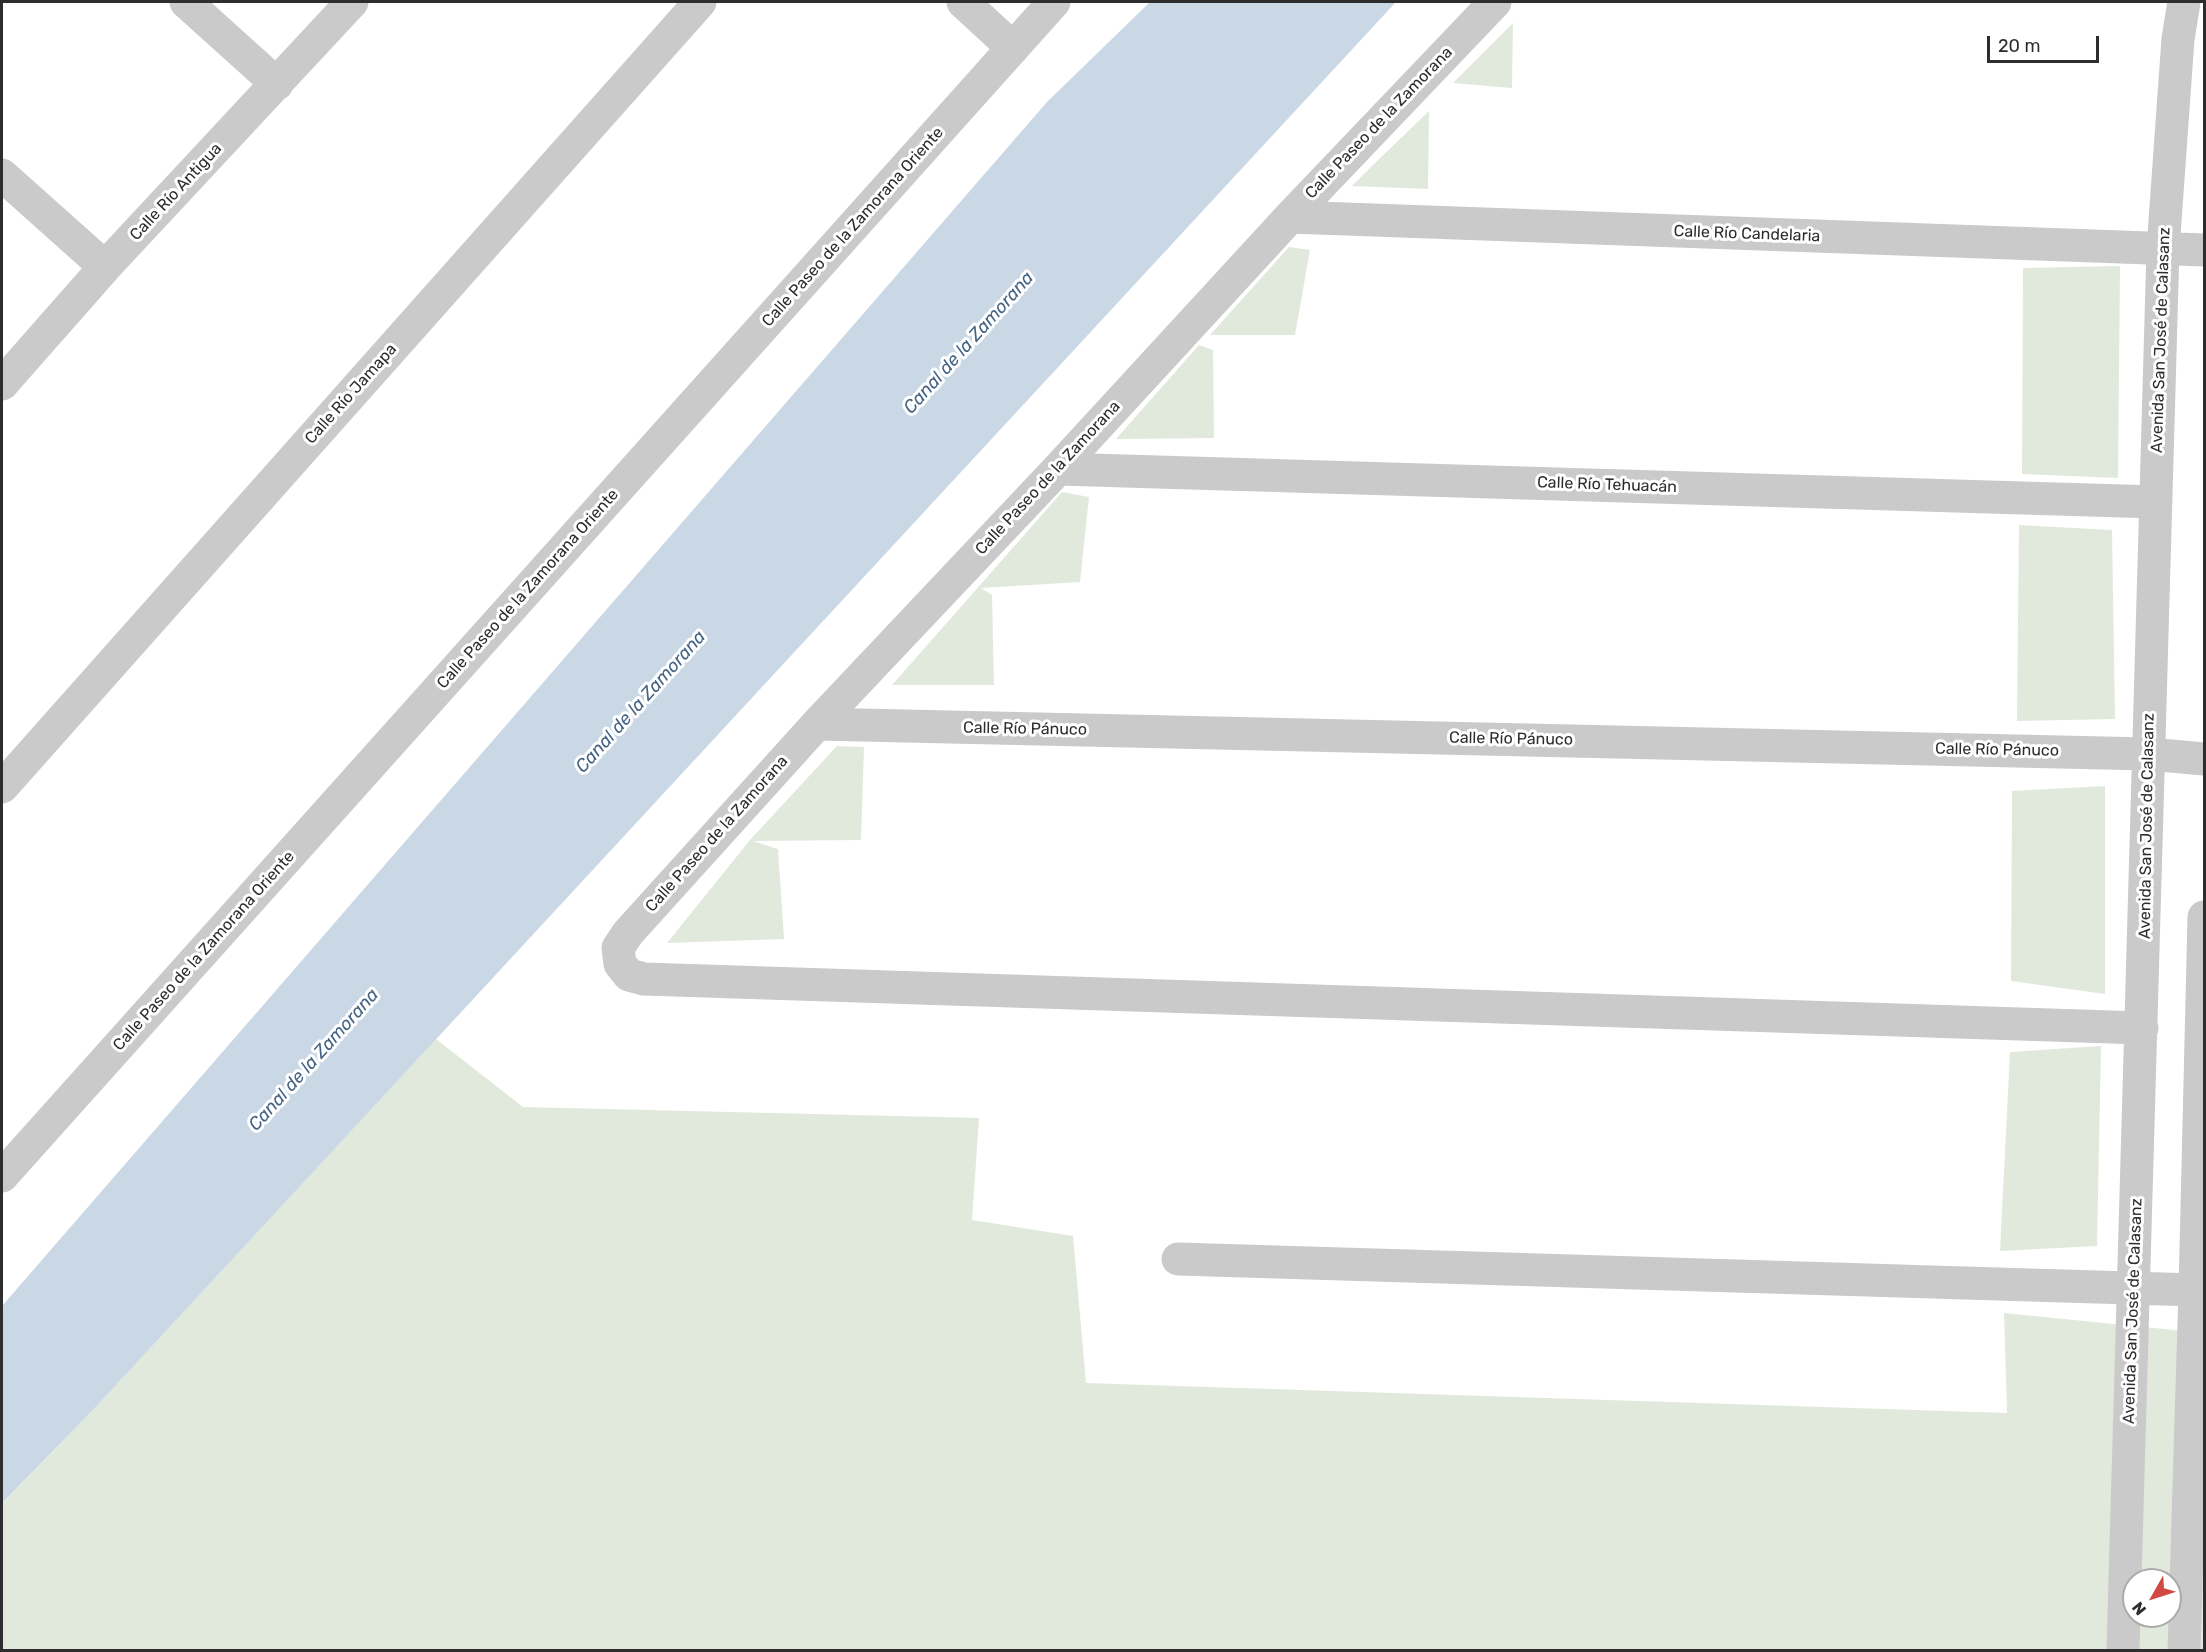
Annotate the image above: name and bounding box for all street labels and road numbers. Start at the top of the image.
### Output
street label: Calle Paseo de la Zamorana [1301,43,1457,203]
street label: Calle Paseo de la Zamorana Oriente [758,123,948,331]
street label: Calle Río Antigua [126,139,226,245]
street label: Calle Río Candelaria [1673,222,1821,246]
street label: Avenida San José de Calasanz [2147,227,2175,453]
street label: Calle Río Jamapa [301,340,401,448]
street label: Calle Paseo de la Zamorana [972,397,1124,559]
street label: Calle Río Tehuacán [1537,473,1677,497]
street label: Calle Paseo de la Zamorana Oriente [433,485,623,693]
street label: Avenida San José de Calasanz [2135,713,2159,939]
street label: Calle Río Pánuco [963,718,1087,740]
street label: Calle Río Pánuco [1449,728,1573,750]
street label: Calle Río Pánuco [1935,739,2059,761]
street label: Calle Paseo de la Zamorana [642,752,792,916]
street label: Calle Paseo de la Zamorana Oriente [109,847,299,1055]
street label: Avenida San José de Calasanz [2119,1198,2147,1424]

